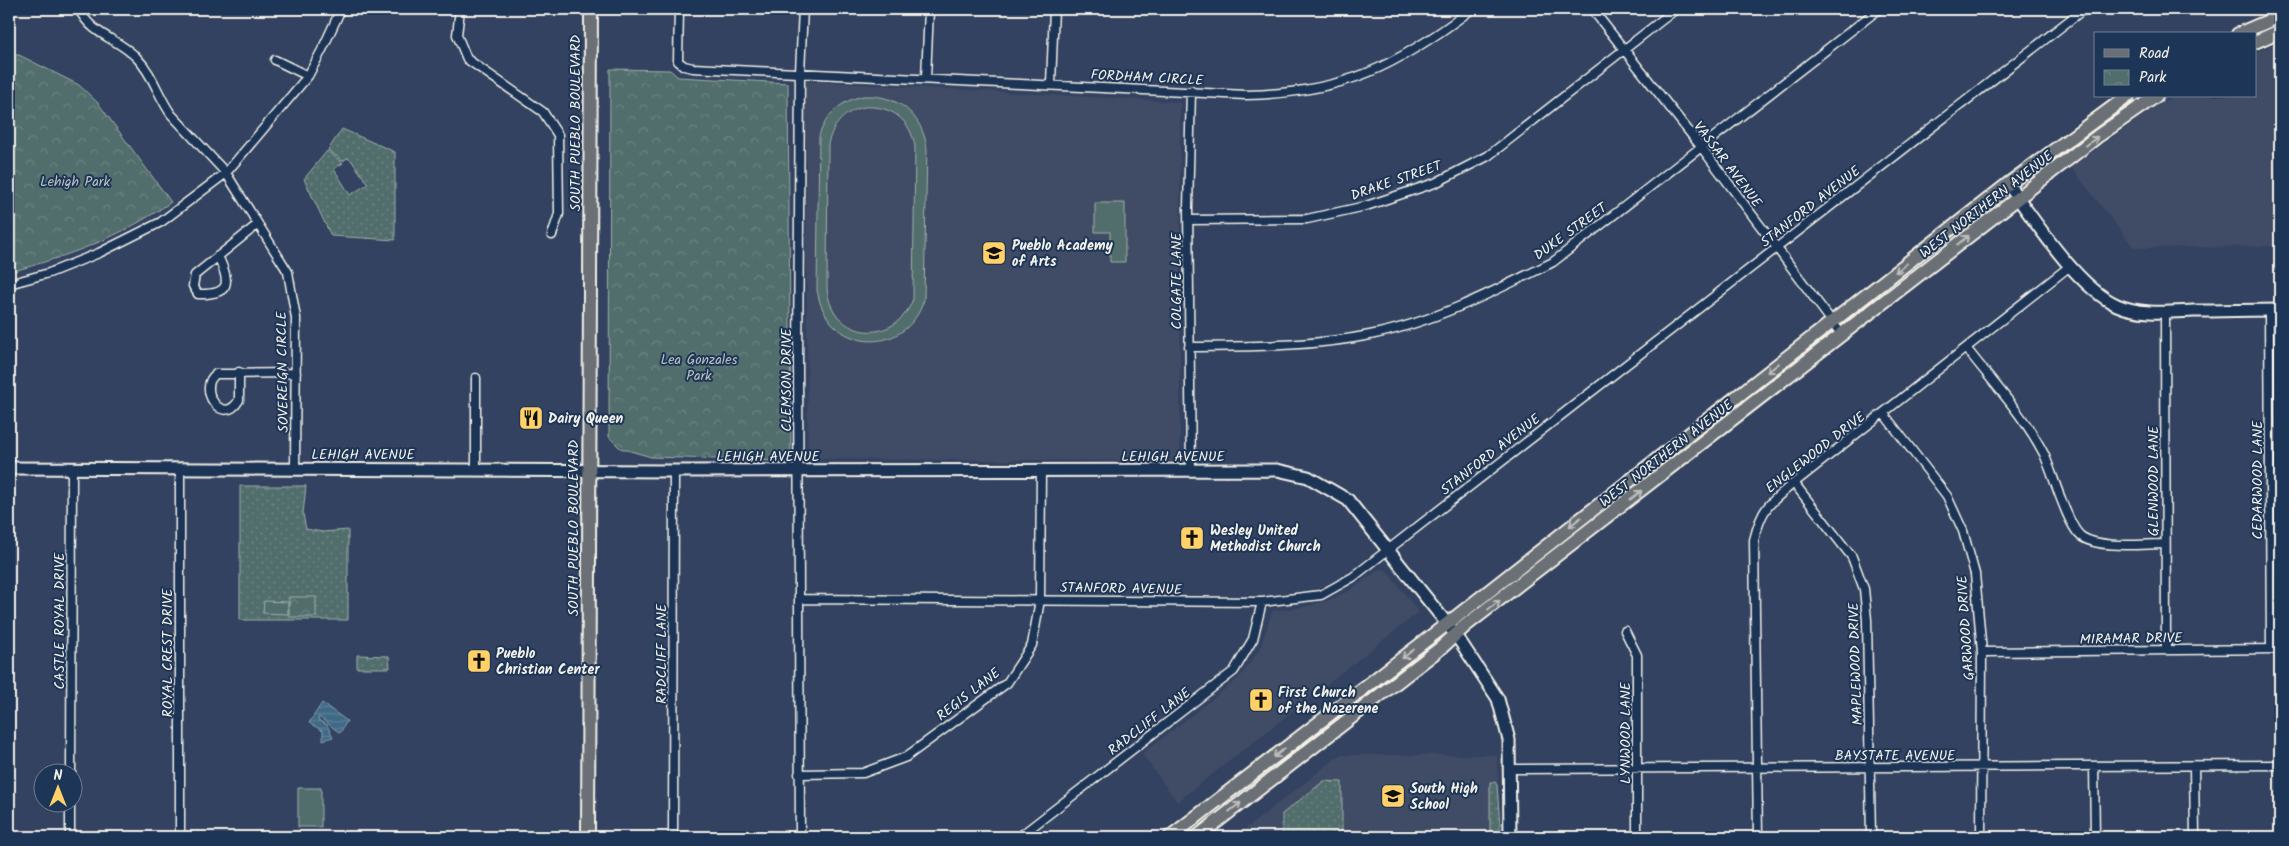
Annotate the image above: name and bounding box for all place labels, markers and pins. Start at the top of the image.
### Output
place label: Pueblo Academy of Arts [1012,235,1113,273]
school or university icon: Pueblo Academy of Arts [981,240,1007,266]
restaurant icon: Dairy Queen [518,405,544,431]
place label: Dairy Queen [548,408,624,430]
place label: Wesley United Methodist Church [1210,520,1321,558]
church icon: Wesley United Methodist Church [1179,525,1205,551]
place label: Pueblo Christian Center [496,643,600,681]
church icon: Pueblo Christian Center [466,648,492,674]
place label: First Church of the Nazerene [1278,682,1378,720]
church icon: First Church of the Nazerene [1248,687,1274,713]
place label: South High School [1410,778,1478,816]
school or university icon: South High School [1380,783,1406,809]

